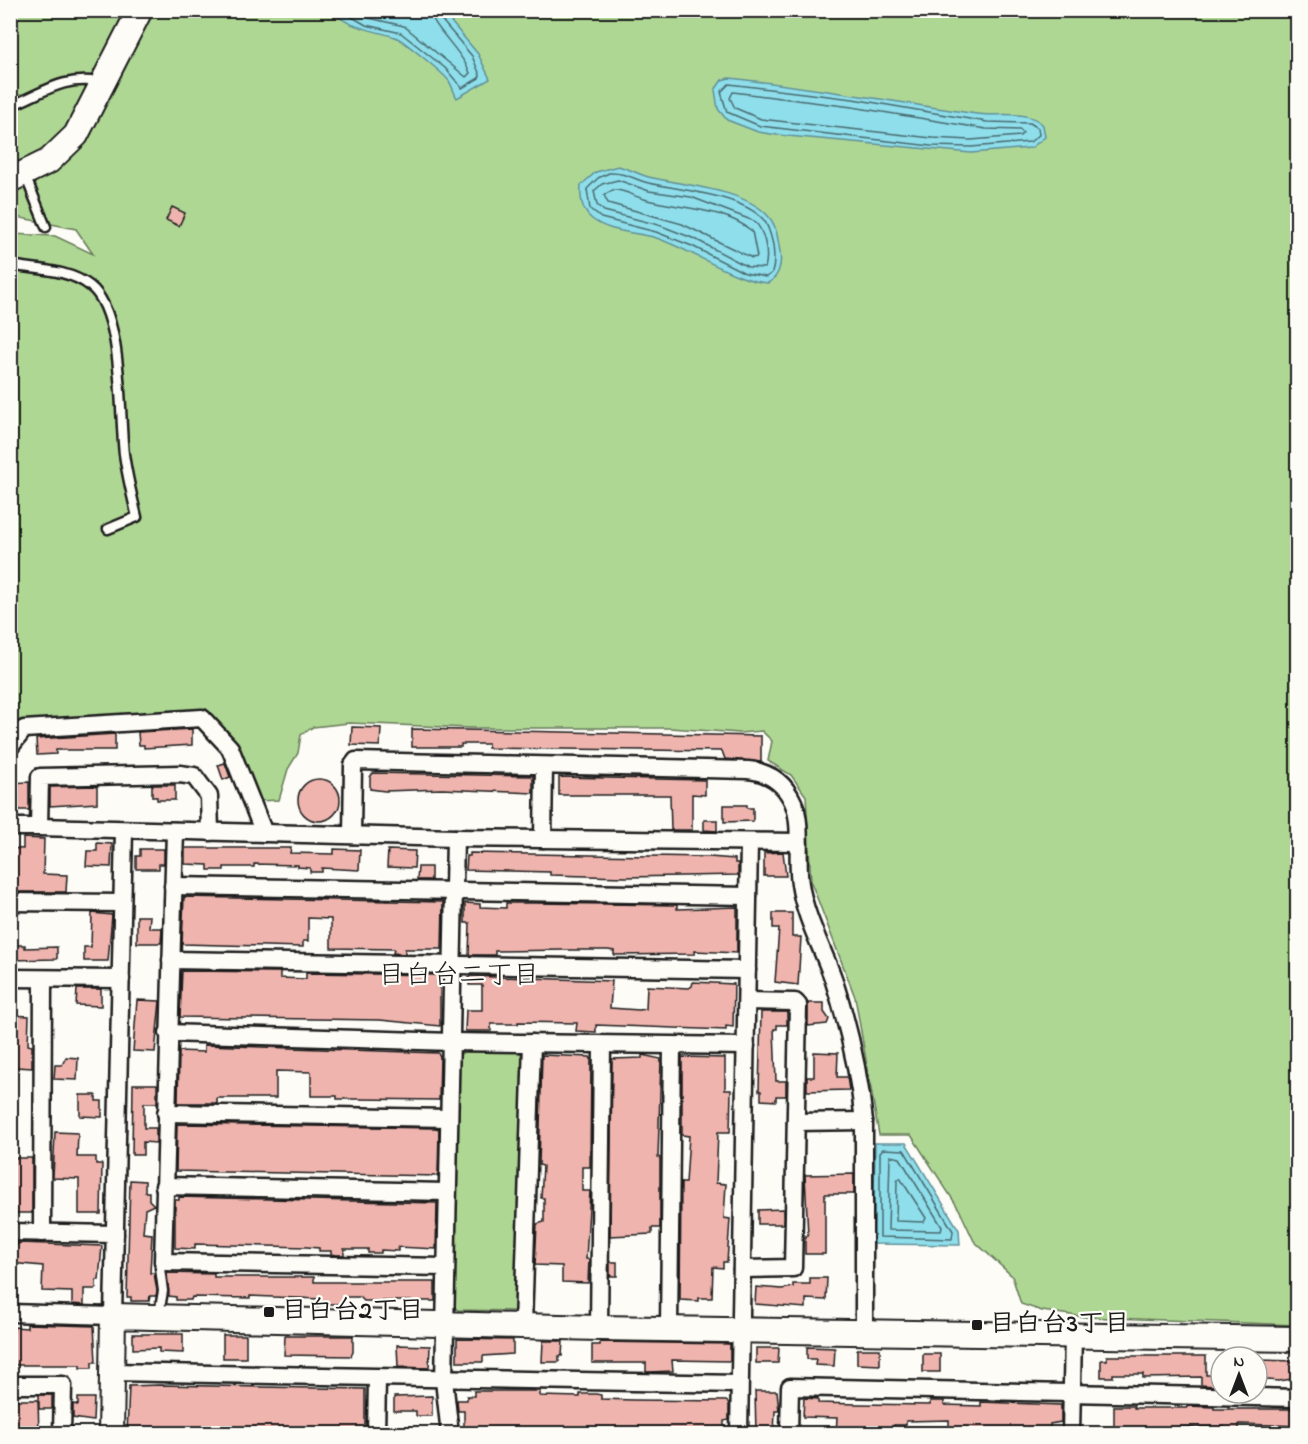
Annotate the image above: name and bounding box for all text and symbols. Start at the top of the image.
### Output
district label: 目白台二丁目 [378,957,540,996]
place label: 目白台2丁目 [281,1293,424,1331]
marker: 目白台2丁目 [262,1305,276,1319]
place label: 目白台3丁目 [989,1306,1130,1344]
marker: 目白台3丁目 [970,1318,984,1332]
north arrow [1209,1345,1269,1405]
text: N [1234,1350,1245,1374]

